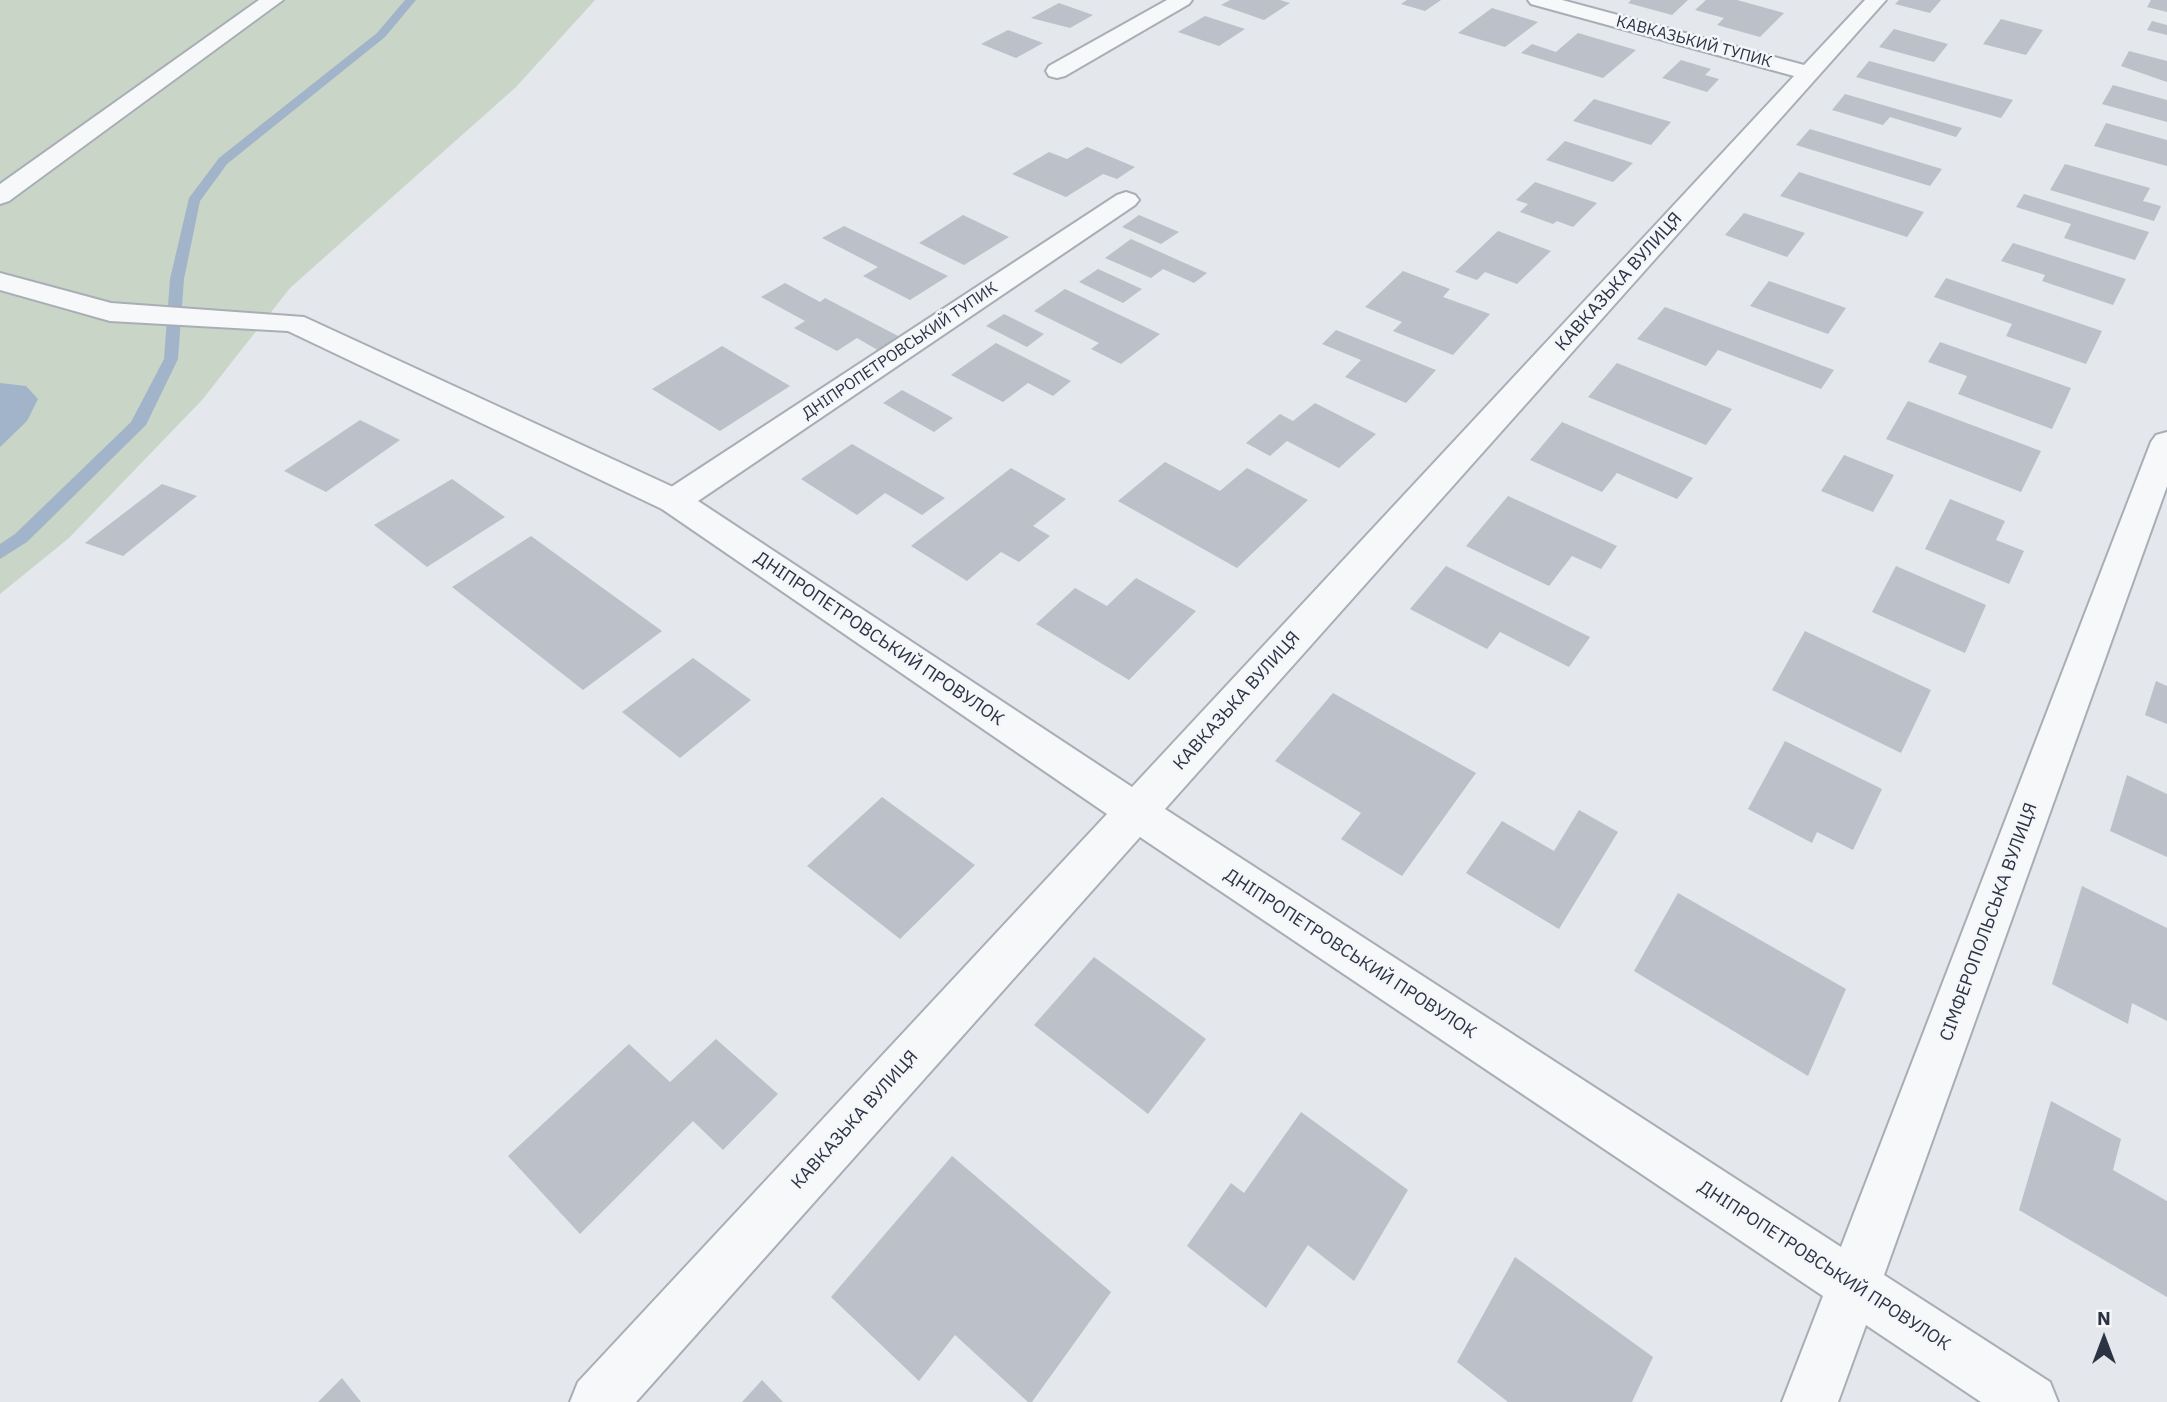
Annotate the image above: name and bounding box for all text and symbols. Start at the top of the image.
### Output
street label: КАВКАЗЬКИЙ ТУПИК [1614,12,1774,72]
street label: КАВКАЗЬКА ВУЛИЦЯ [1551,208,1687,356]
street label: ДНІПРОПЕТРОВСЬКИЙ ТУПИК [799,278,1001,424]
street label: ДНІПРОПЕТРОВСЬКИЙ ПРОВУЛОК [750,547,1008,731]
street label: КАВКАЗЬКА ВУЛИЦЯ [1169,627,1305,775]
street label: СІМФЕРОПОЛЬСЬКА ВУЛИЦЯ [1936,800,2042,1044]
street label: ДНІПРОПЕТРОВСЬКИЙ ПРОВУЛОК [1220,864,1480,1044]
street label: КАВКАЗЬКА ВУЛИЦЯ [787,1046,923,1194]
street label: ДНІПРОПЕТРОВСЬКИЙ ПРОВУЛОК [1694,1176,1954,1356]
north arrow [2069,1304,2139,1374]
text: N [2097,1306,2111,1330]

